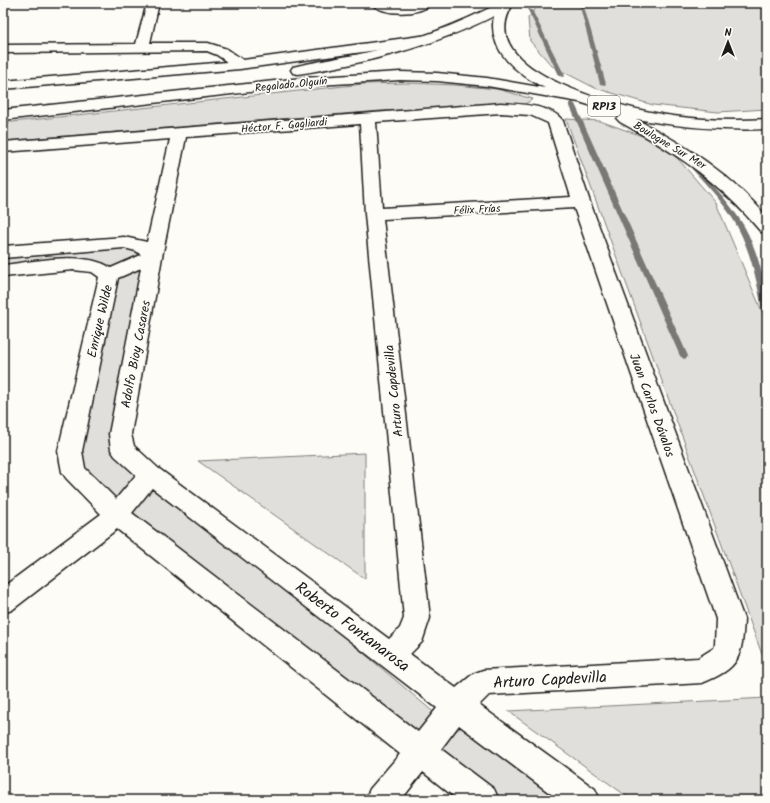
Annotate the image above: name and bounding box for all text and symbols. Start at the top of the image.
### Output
north arrow [708,22,748,62]
text: N [725,24,732,42]
street label: Regalado Olguín [254,72,328,98]
road number: RP13 [588,96,620,116]
street label: Héctor F. Gagliardi [240,113,328,139]
street label: Boulogne Sur Mer [630,117,710,175]
street label: Félix Frías [453,200,501,220]
street label: Enrique Wilde [82,283,119,360]
street label: Adolfo Bioy Casares [116,298,157,410]
street label: Arturo Capdevilla [379,344,410,438]
street label: Juan Carlos Dávalos [623,351,680,461]
street label: Roberto Fontanarosa [289,576,415,679]
street label: Arturo Capdevilla [493,665,608,696]

